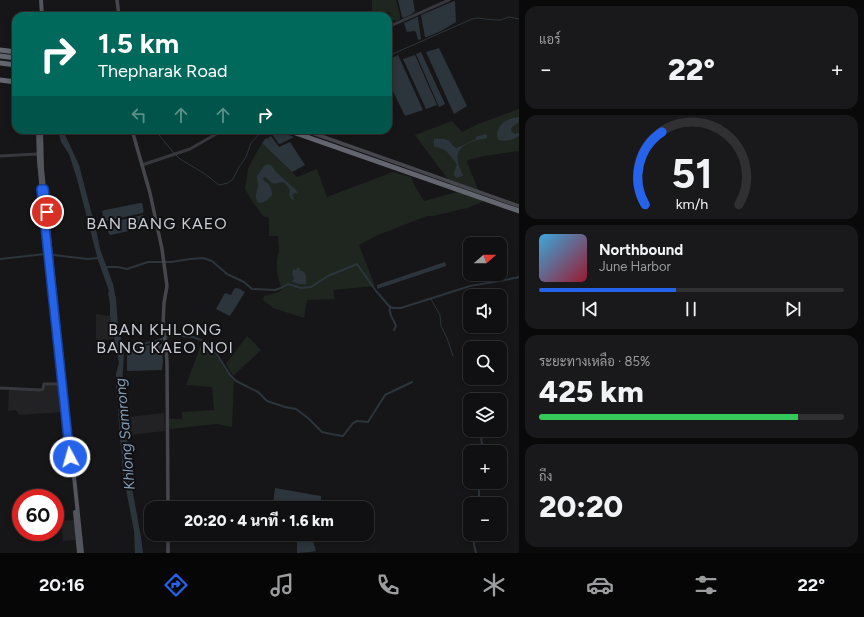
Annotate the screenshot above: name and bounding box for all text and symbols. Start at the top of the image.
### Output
text: 1.5 km [98,26,179,60]
icon: right [32,28,84,80]
text: แอร์ [539,32,560,47]
text: 22° [668,51,715,88]
text: − [539,56,553,83]
text: + [830,56,844,83]
text: Thepharak Road [98,60,228,82]
icon: left [128,104,150,126]
icon: ahead [170,104,192,126]
icon: ahead [212,104,234,126]
icon: right [254,104,276,126]
text: 51 [671,148,712,198]
pin [30,195,64,229]
text: km/h [675,195,708,213]
icon: arrive [36,201,58,223]
district label: BAN BANG KAEO [86,214,228,233]
north arrow [463,237,507,281]
map controls [463,237,507,541]
text: Northbound [599,241,683,259]
text: June Harbor [599,259,671,274]
button: sound [463,289,507,333]
icon: previous [579,298,601,320]
icon: pause [680,298,702,320]
icon: next [782,298,804,320]
district label: BAN KHLONG BANG KAEO NOI [96,320,234,357]
button: search [463,341,507,385]
text: ระยะทางเหลือ · 85% [539,354,650,369]
text: 425 km [539,373,644,410]
water label: Khlong Samrong [111,377,139,491]
button: layers [463,393,507,437]
position arrow [49,436,91,478]
button: + [463,445,507,489]
text: ถึง [539,469,552,484]
text: 20:20 [539,488,623,525]
speed limit sign: 60 [12,489,64,541]
button: − [463,497,507,541]
text: 20:20 · 4 นาที · 1.6 km [184,512,334,530]
icon: directions [162,571,190,599]
icon: music [268,571,296,599]
icon: phone [374,571,402,599]
icon: climate [480,571,508,599]
icon: car [586,571,614,599]
icon: filters [692,571,720,599]
text: 20:16 [39,574,84,596]
text: 22° [797,574,825,596]

